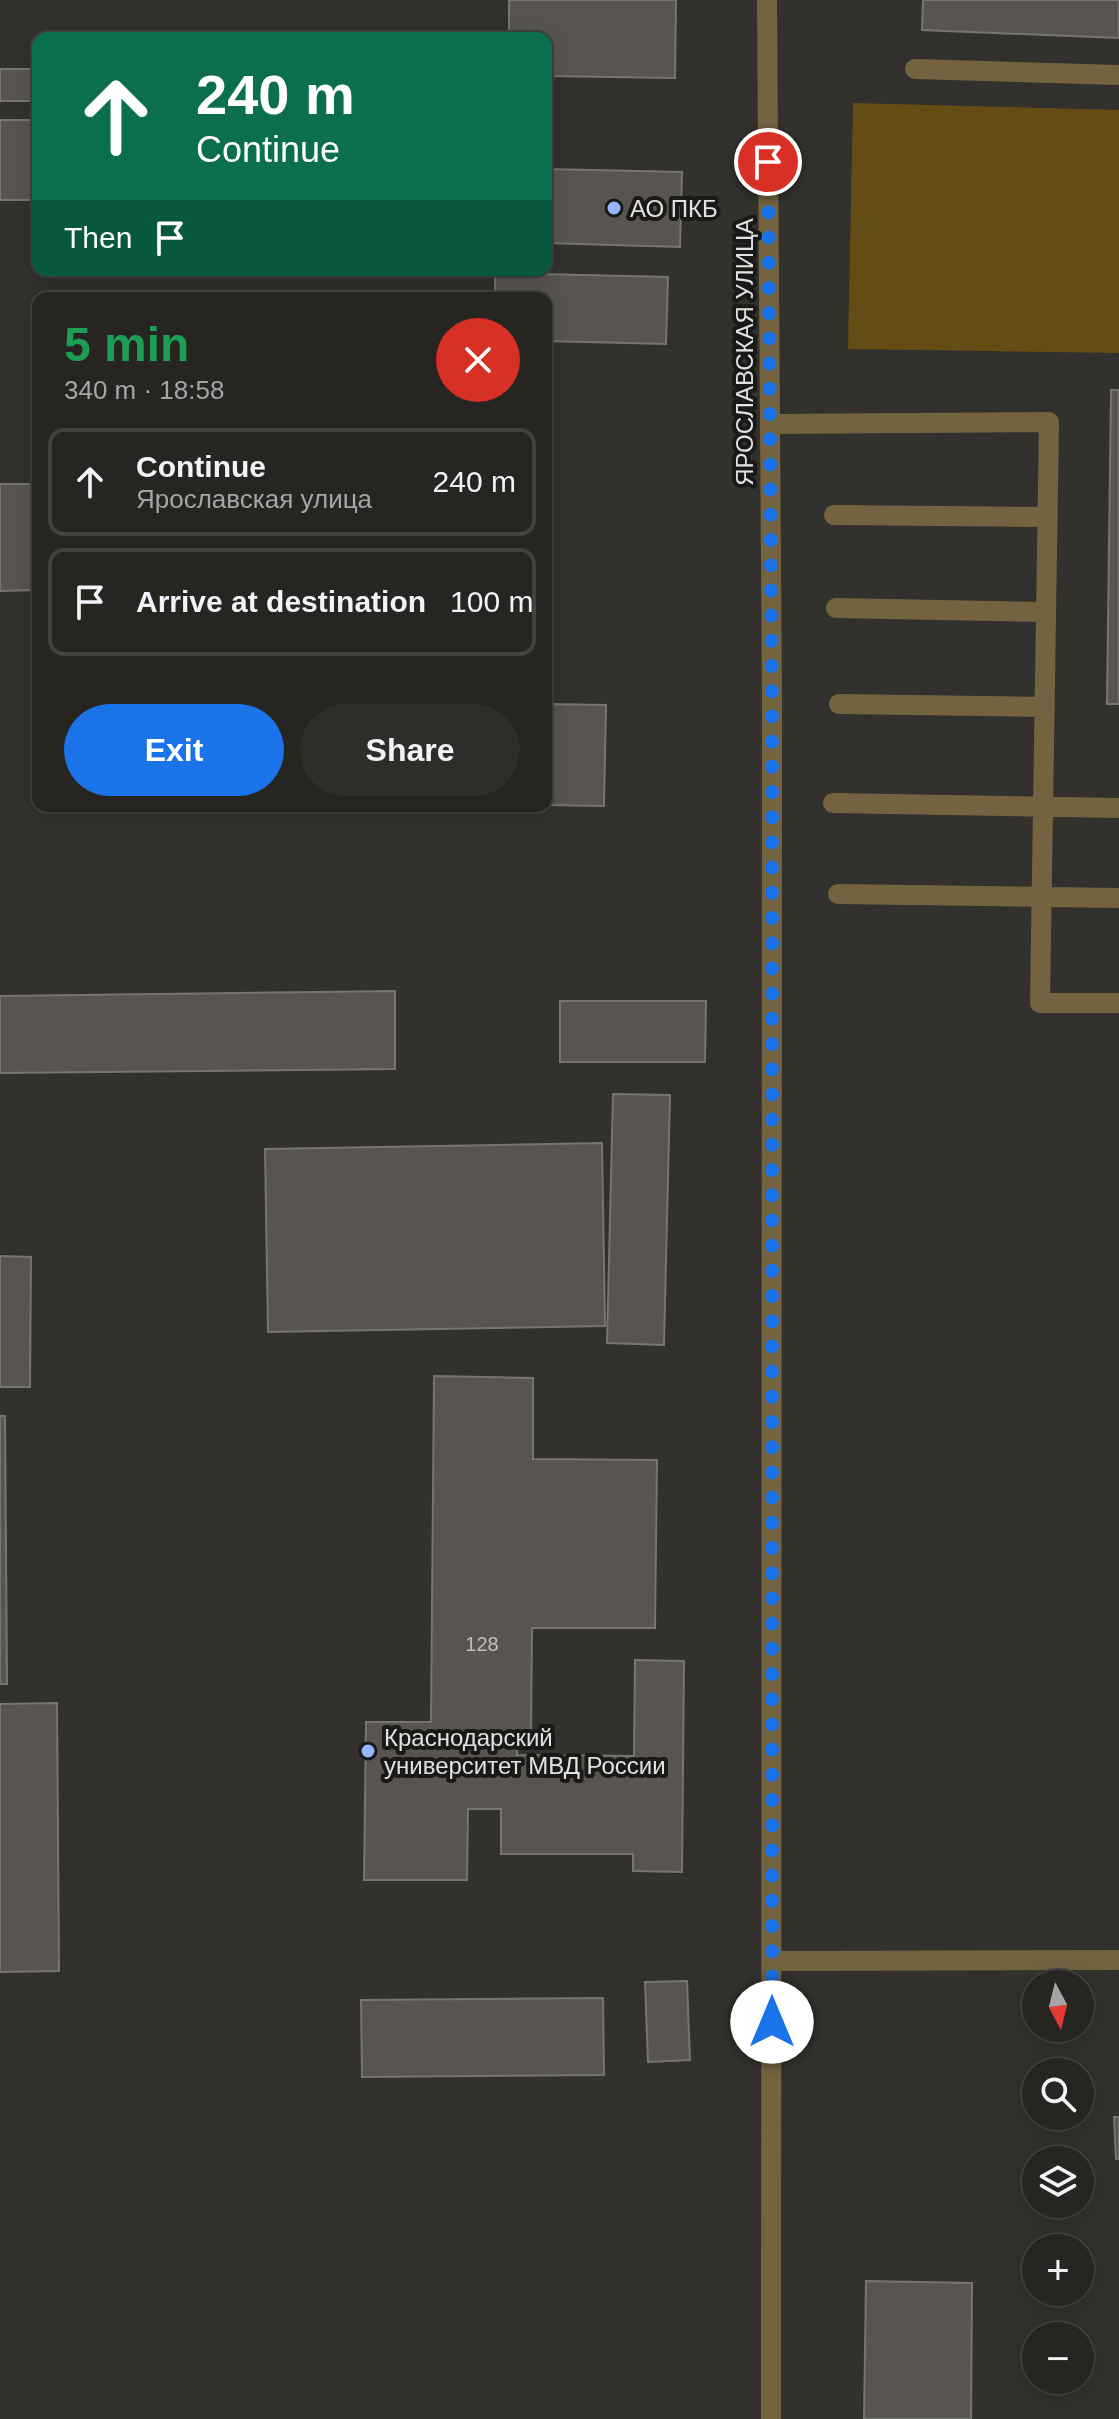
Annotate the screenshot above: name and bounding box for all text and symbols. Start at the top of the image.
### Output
text: 240 m [196,63,355,126]
icon: ahead [64,64,168,168]
pin [734,128,802,196]
text: Continue [196,129,340,170]
icon: arrive [746,140,790,184]
place label: АО ПКБ [630,195,718,222]
marker: АО ПКБ [605,199,623,217]
icon: arrive [148,216,192,260]
street label: ЯРОСЛАВСКАЯ УЛИЦА [731,218,758,486]
text: Then [64,221,132,254]
text: 5 min [64,318,189,371]
button: close [436,318,520,402]
text: 340 m · 18:58 [64,375,224,405]
text: Continue [136,450,266,483]
icon: ahead [68,460,112,504]
text: 240 m [433,465,516,498]
text: Ярославская улица [136,484,372,514]
icon: arrive [68,580,112,624]
text: Arrive at destination [136,585,426,618]
text: 100 m [450,585,533,618]
button: Exit [64,704,284,796]
button: Share [300,704,520,796]
house number: 128 [465,1633,499,1655]
place label: Краснодарский университет МВД России [384,1724,666,1779]
marker: Краснодарский университет МВД России [359,1742,377,1760]
north arrow [1022,1970,1094,2042]
map controls [1022,1970,1094,2394]
position arrow [730,1980,814,2064]
button: search [1022,2058,1094,2130]
button: layers [1022,2146,1094,2218]
button: + [1022,2234,1094,2306]
button: − [1022,2322,1094,2394]

